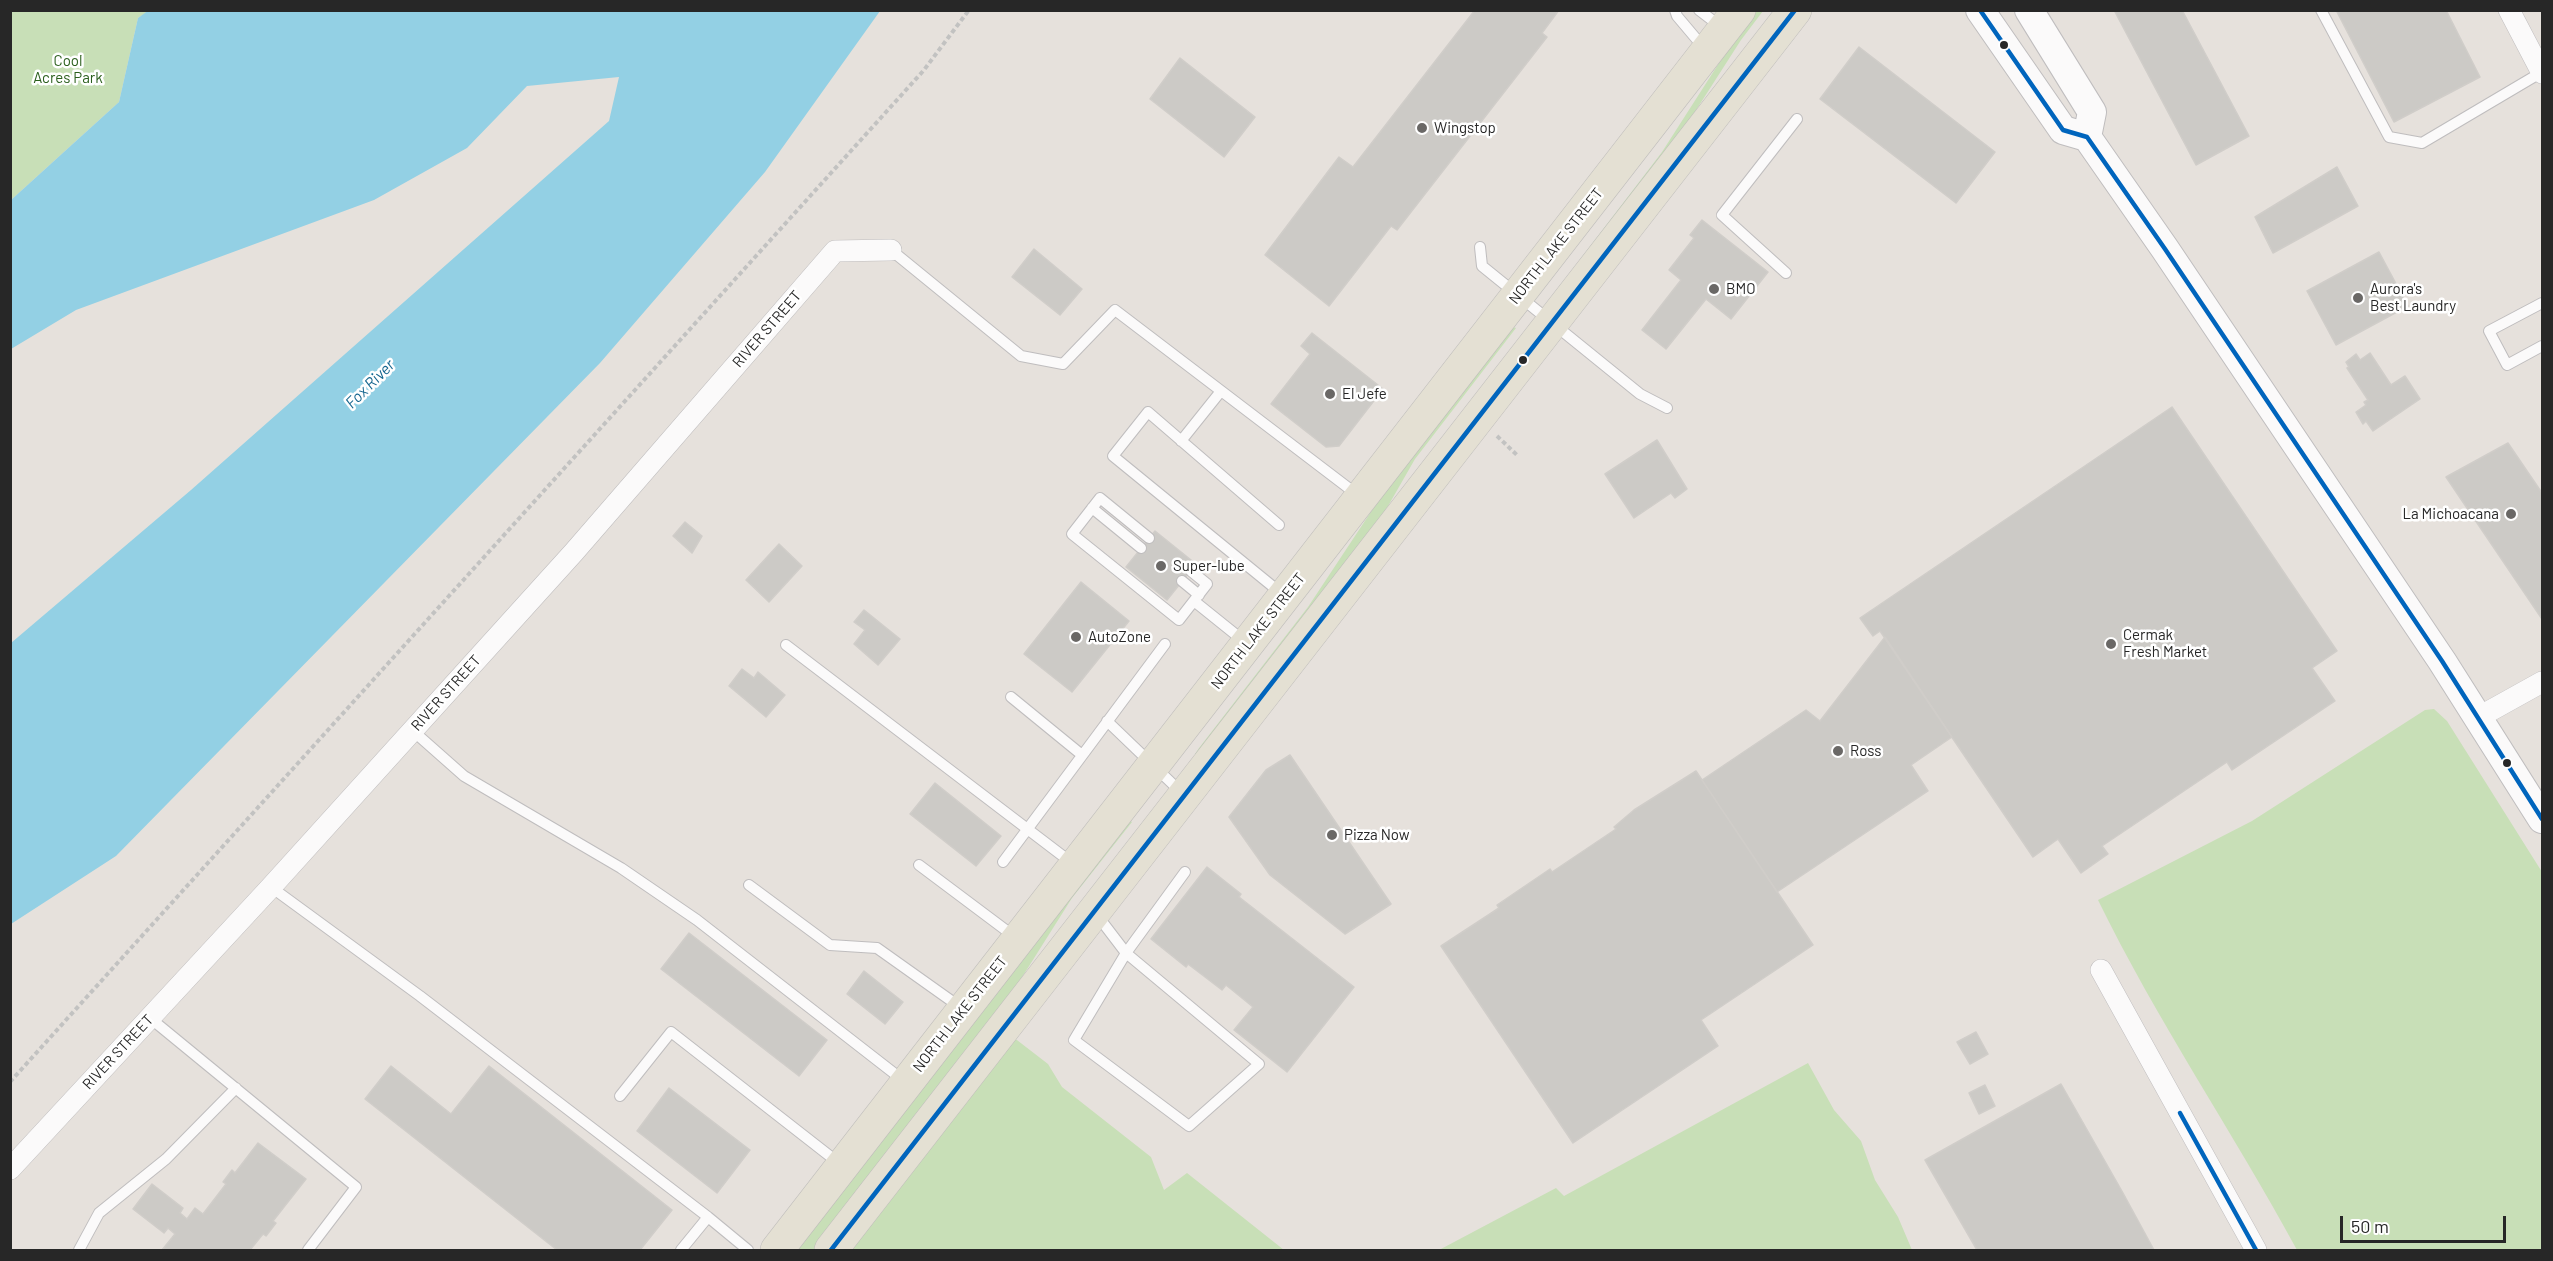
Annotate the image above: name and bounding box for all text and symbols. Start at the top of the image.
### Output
unlabelled marker [1998,39,2010,51]
park label: Cool Acres Park [33,52,103,87]
place label: Wingstop [1434,119,1496,137]
marker: Wingstop [1415,121,1429,135]
street label: NORTH LAKE STREET [1505,184,1607,308]
place label: BMO [1726,280,1755,298]
place label: Aurora's Best Laundry [2370,280,2456,315]
marker: BMO [1707,282,1721,296]
street label: RIVER STREET [729,287,805,371]
marker: Aurora's Best Laundry [2351,291,2365,305]
unlabelled marker [1517,354,1529,366]
water label: Fox River [341,355,399,413]
place label: El Jefe [1342,385,1387,403]
marker: El Jefe [1323,387,1337,401]
place label: La Michoacana [2402,505,2499,523]
marker: La Michoacana [2504,507,2518,521]
place label: Super-lube [1173,557,1245,575]
marker: Super-lube [1154,559,1168,573]
street label: NORTH LAKE STREET [1207,569,1309,693]
place label: Cermak Fresh Market [2123,626,2207,661]
place label: AutoZone [1088,628,1151,646]
marker: AutoZone [1069,630,1083,644]
marker: Cermak Fresh Market [2104,637,2118,651]
street label: RIVER STREET [407,651,485,735]
place label: Ross [1850,742,1882,760]
marker: Ross [1831,744,1845,758]
unlabelled marker [2501,757,2513,769]
place label: Pizza Now [1344,826,1410,844]
marker: Pizza Now [1325,828,1339,842]
street label: NORTH LAKE STREET [909,952,1011,1076]
street label: RIVER STREET [79,1011,157,1093]
scale bar [2343,1204,2510,1242]
text: 50 m [2351,1215,2389,1237]

